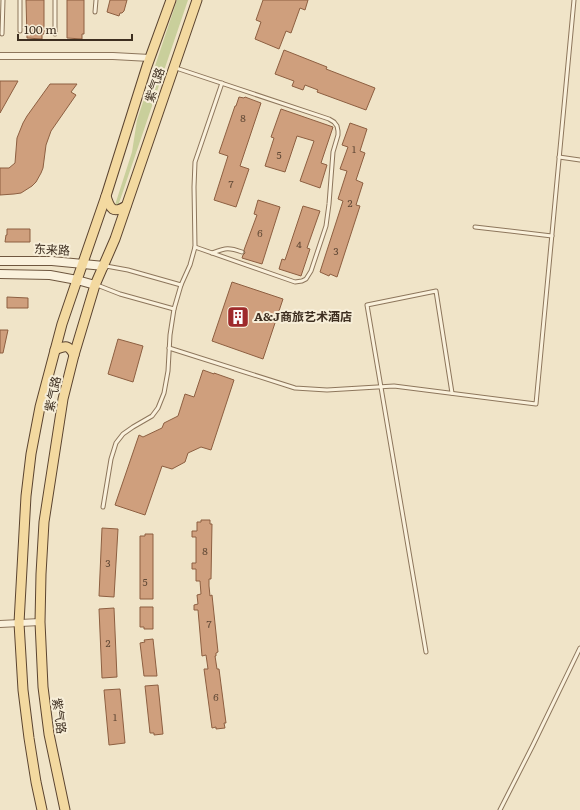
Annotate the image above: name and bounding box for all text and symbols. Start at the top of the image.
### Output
scale bar [18,16,132,42]
text: 100 m [24,20,57,38]
street label: 紫气路 [140,65,168,105]
house number: 8 [240,110,246,125]
house number: 1 [352,141,356,156]
house number: 5 [276,147,282,162]
house number: 7 [228,176,234,191]
house number: 2 [347,195,353,210]
house number: 6 [257,225,263,240]
house number: 4 [296,236,302,251]
street label: 东来路 [34,239,71,259]
house number: 3 [333,243,339,258]
building icon: A&J商旅艺术酒店 [225,304,251,330]
place label: A&J商旅艺术酒店 [254,307,352,325]
street label: 紫气路 [39,374,65,413]
house number: 8 [202,543,208,558]
house number: 3 [105,555,111,570]
house number: 5 [142,574,148,589]
house number: 7 [206,616,212,631]
house number: 2 [105,635,111,650]
house number: 6 [213,689,219,704]
street label: 紫气路 [49,697,71,735]
house number: 1 [113,709,117,724]

